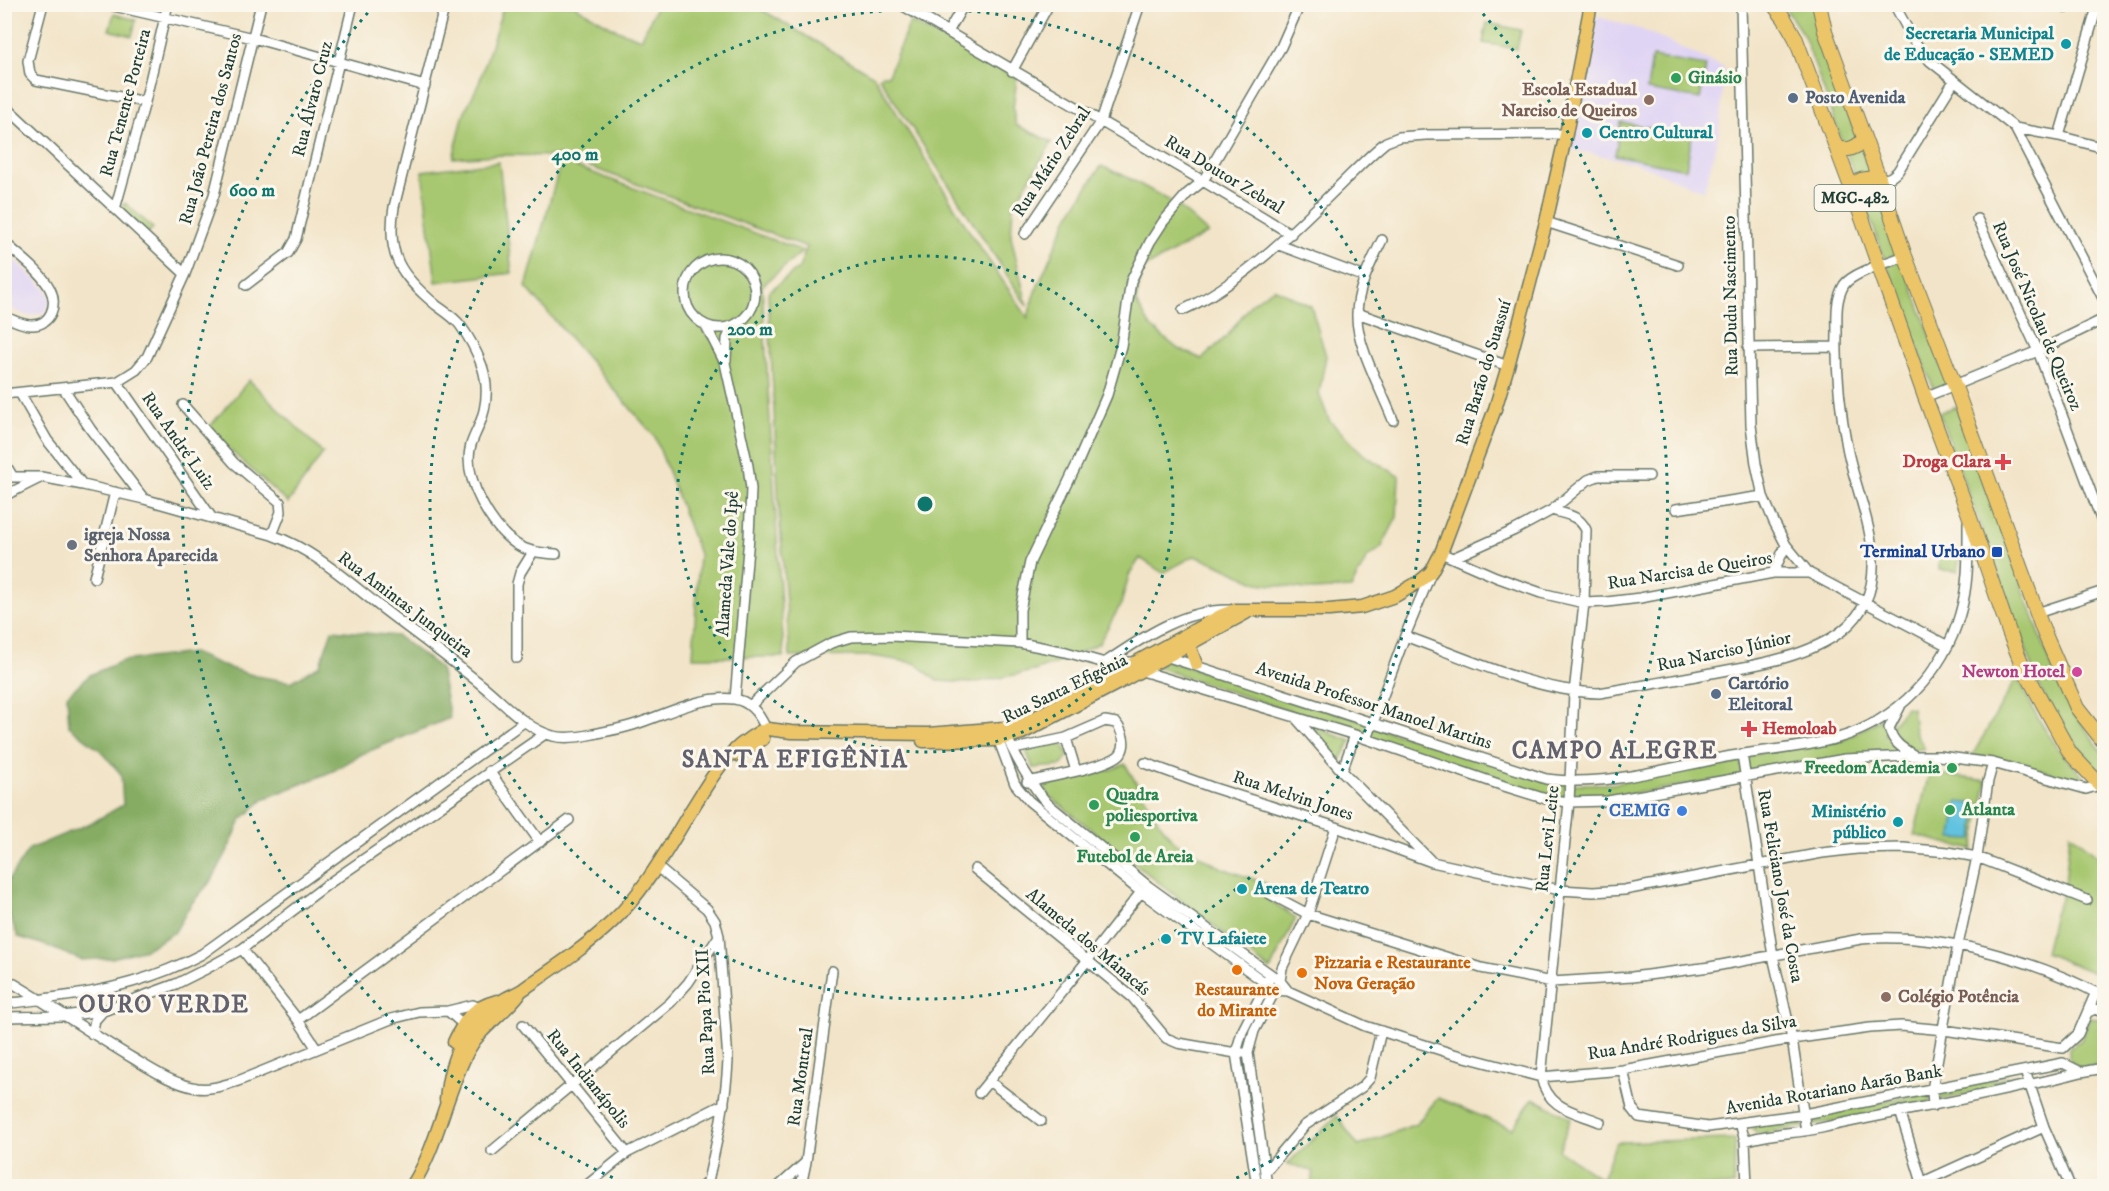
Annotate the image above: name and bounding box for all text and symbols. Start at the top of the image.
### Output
place label: Secretaria Municipal de Educação - SEMED [1884,23,2055,66]
street label: Rua Tenente Porteira [96,26,156,179]
street label: Rua João Pereira dos Santos [175,31,247,227]
marker: Secretaria Municipal de Educação - SEMED [2059,37,2073,51]
street label: Rua Álvaro Cruz [287,38,338,159]
place label: Ginásio [1688,67,1742,89]
marker: Ginásio [1669,71,1683,85]
place label: Escola Estadual Narciso de Queiros [1501,79,1638,122]
place label: Posto Avenida [1805,87,1906,109]
marker: Posto Avenida [1786,91,1800,105]
marker: Escola Estadual Narciso de Queiros [1642,93,1656,107]
street label: Rua Mário Zebral [1008,102,1096,221]
place label: Centro Cultural [1599,122,1714,144]
marker: Centro Cultural [1580,126,1594,140]
street label: Rua Doutor Zebral [1160,131,1288,220]
text: 400 m [550,144,599,166]
text: 600 m [229,180,276,202]
road number: MGC-482 [1814,185,1896,211]
street label: Rua Dudu Nascimento [1719,215,1743,377]
street label: Rua José Nicolau de Queiroz [1987,218,2087,414]
street label: Rua Barão do Suassuí [1451,296,1517,448]
text: 200 m [727,319,773,341]
street label: Rua André Luiz [136,388,220,494]
place label: Droga Clara [1903,451,1991,473]
marker: Droga Clara [1996,455,2010,469]
street label: Alameda Vale do Ipê [712,490,744,638]
centre of rings [915,494,935,514]
place label: igreja Nossa Senhora Aparecida [84,524,218,567]
marker: igreja Nossa Senhora Aparecida [65,538,79,552]
place label: Terminal Urbano [1859,541,1985,563]
marker: Terminal Urbano [1990,545,2004,559]
street label: Rua Amintas Junqueira [333,547,477,663]
street label: Rua Narcisa de Queiros [1606,547,1774,595]
street label: Rua Narciso Júnior [1655,627,1793,677]
street label: Rua Santa Efigênia [999,649,1132,729]
street label: Avenida Professor Manoel Martins [1253,657,1495,755]
place label: Newton Hotel [1962,661,2066,683]
marker: Newton Hotel [2070,665,2084,679]
place label: Cartório Eleitoral [1728,673,1793,716]
marker: Cartório Eleitoral [1709,687,1723,701]
place label: Hemoloab [1762,718,1837,740]
marker: Hemoloab [1740,720,1758,738]
district label: CAMPO ALEGRE [1512,736,1718,766]
district label: SANTA EFIGÊNIA [682,744,908,775]
place label: Freedom Academia [1804,757,1940,779]
marker: Freedom Academia [1945,761,1959,775]
street label: Rua Melvin Jones [1230,766,1356,826]
place label: Quadra poliesportiva [1105,784,1198,827]
street label: Rua Levi Leite [1531,785,1565,893]
street label: Rua Feliciano José da Costa [1752,788,1808,985]
marker: Quadra poliesportiva [1087,798,1101,812]
place label: Atlanta [1961,799,2015,821]
place label: CEMIG [1609,800,1670,822]
place label: Ministério público [1812,801,1886,844]
marker: Atlanta [1943,803,1957,817]
marker: CEMIG [1675,804,1689,818]
marker: Ministério público [1891,815,1905,829]
marker: Futebol de Areia [1128,830,1142,844]
place label: Futebol de Areia [1076,846,1194,868]
place label: Arena de Teatro [1253,878,1369,900]
marker: Arena de Teatro [1235,882,1249,896]
street label: Alameda dos Manacás [1021,883,1155,1001]
place label: TV Lafaiete [1177,928,1267,950]
marker: TV Lafaiete [1159,932,1173,946]
street label: Rua Papa Pio XII [692,948,720,1076]
place label: Pizzaria e Restaurante Nova Geração [1314,952,1471,995]
marker: Restaurante do Mirante [1230,963,1244,977]
marker: Pizzaria e Restaurante Nova Geração [1295,966,1309,980]
place label: Restaurante do Mirante [1195,979,1280,1022]
place label: Colégio Potência [1898,986,2019,1008]
district label: OURO VERDE [78,990,250,1020]
marker: Colégio Potência [1879,990,1893,1004]
street label: Rua André Rodrigues da Silva [1586,1011,1798,1065]
street label: Rua Indianápolis [541,1025,635,1133]
street label: Rua Montreal [783,1026,819,1128]
street label: Avenida Rotariano Aarão Bank [1724,1060,1944,1120]

